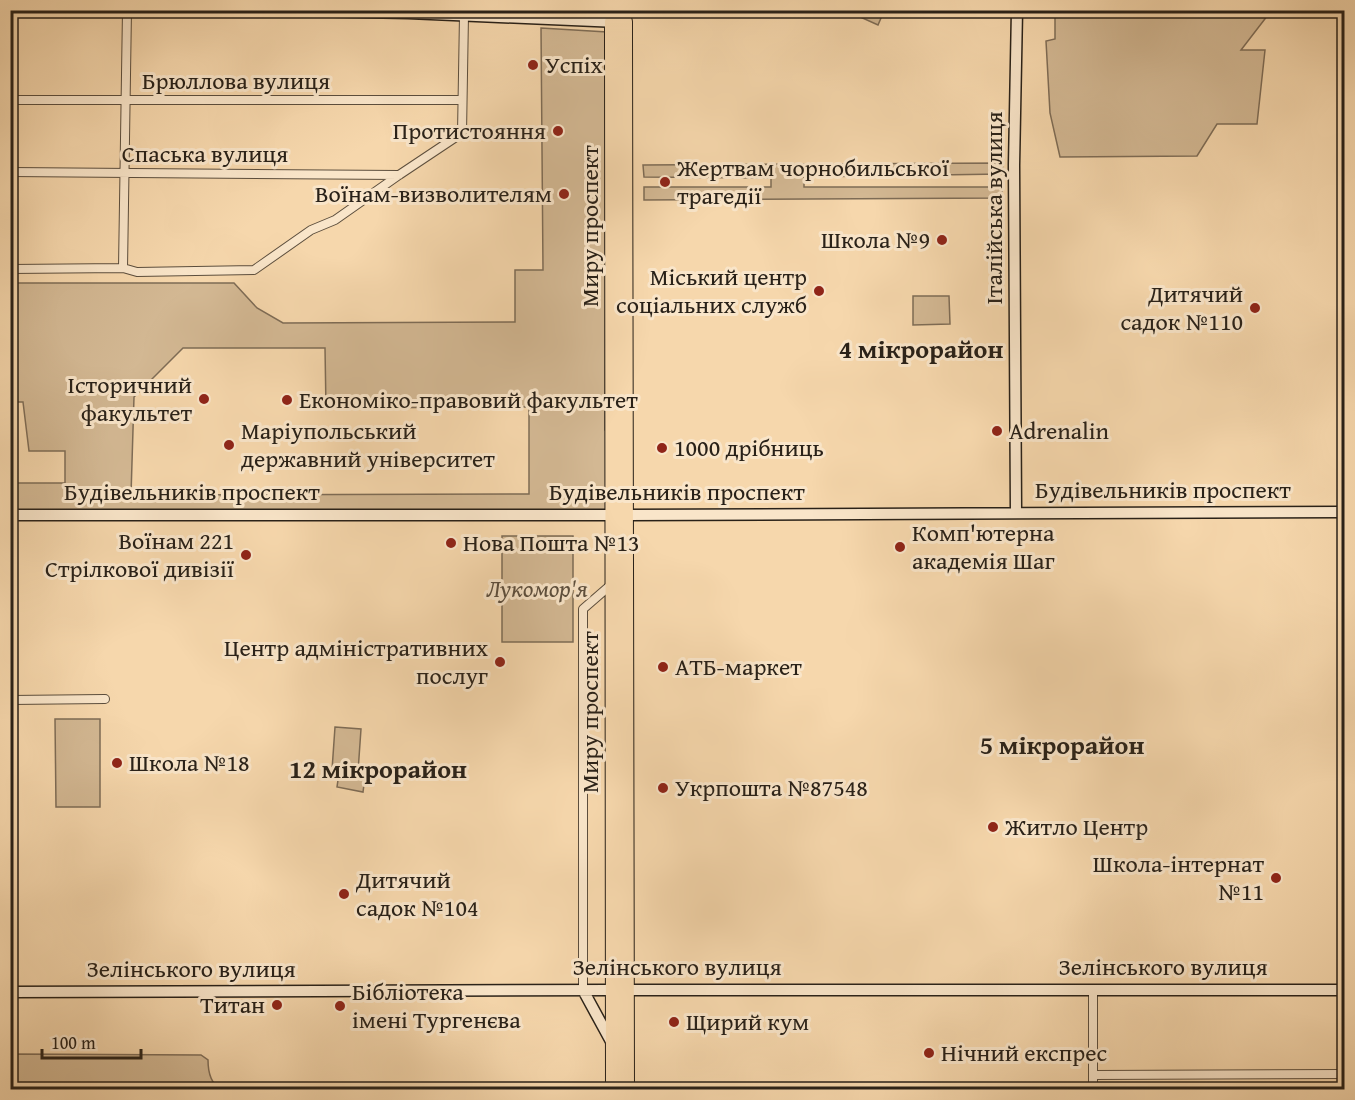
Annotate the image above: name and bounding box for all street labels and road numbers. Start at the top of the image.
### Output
street label: Брюллова вулиця [142,63,330,98]
street label: Італійська вулиця [976,111,1011,305]
street label: Спаська вулиця [122,136,288,171]
street label: Миру проспект [572,145,607,307]
street label: Будівельників проспект [1035,472,1291,507]
street label: Будівельників проспект [64,474,320,509]
street label: Будівельників проспект [549,474,805,509]
street label: Миру проспект [572,631,607,793]
street label: Зелінського вулиця [572,949,782,984]
street label: Зелінського вулиця [1058,949,1268,984]
street label: Зелінського вулиця [86,951,296,986]

